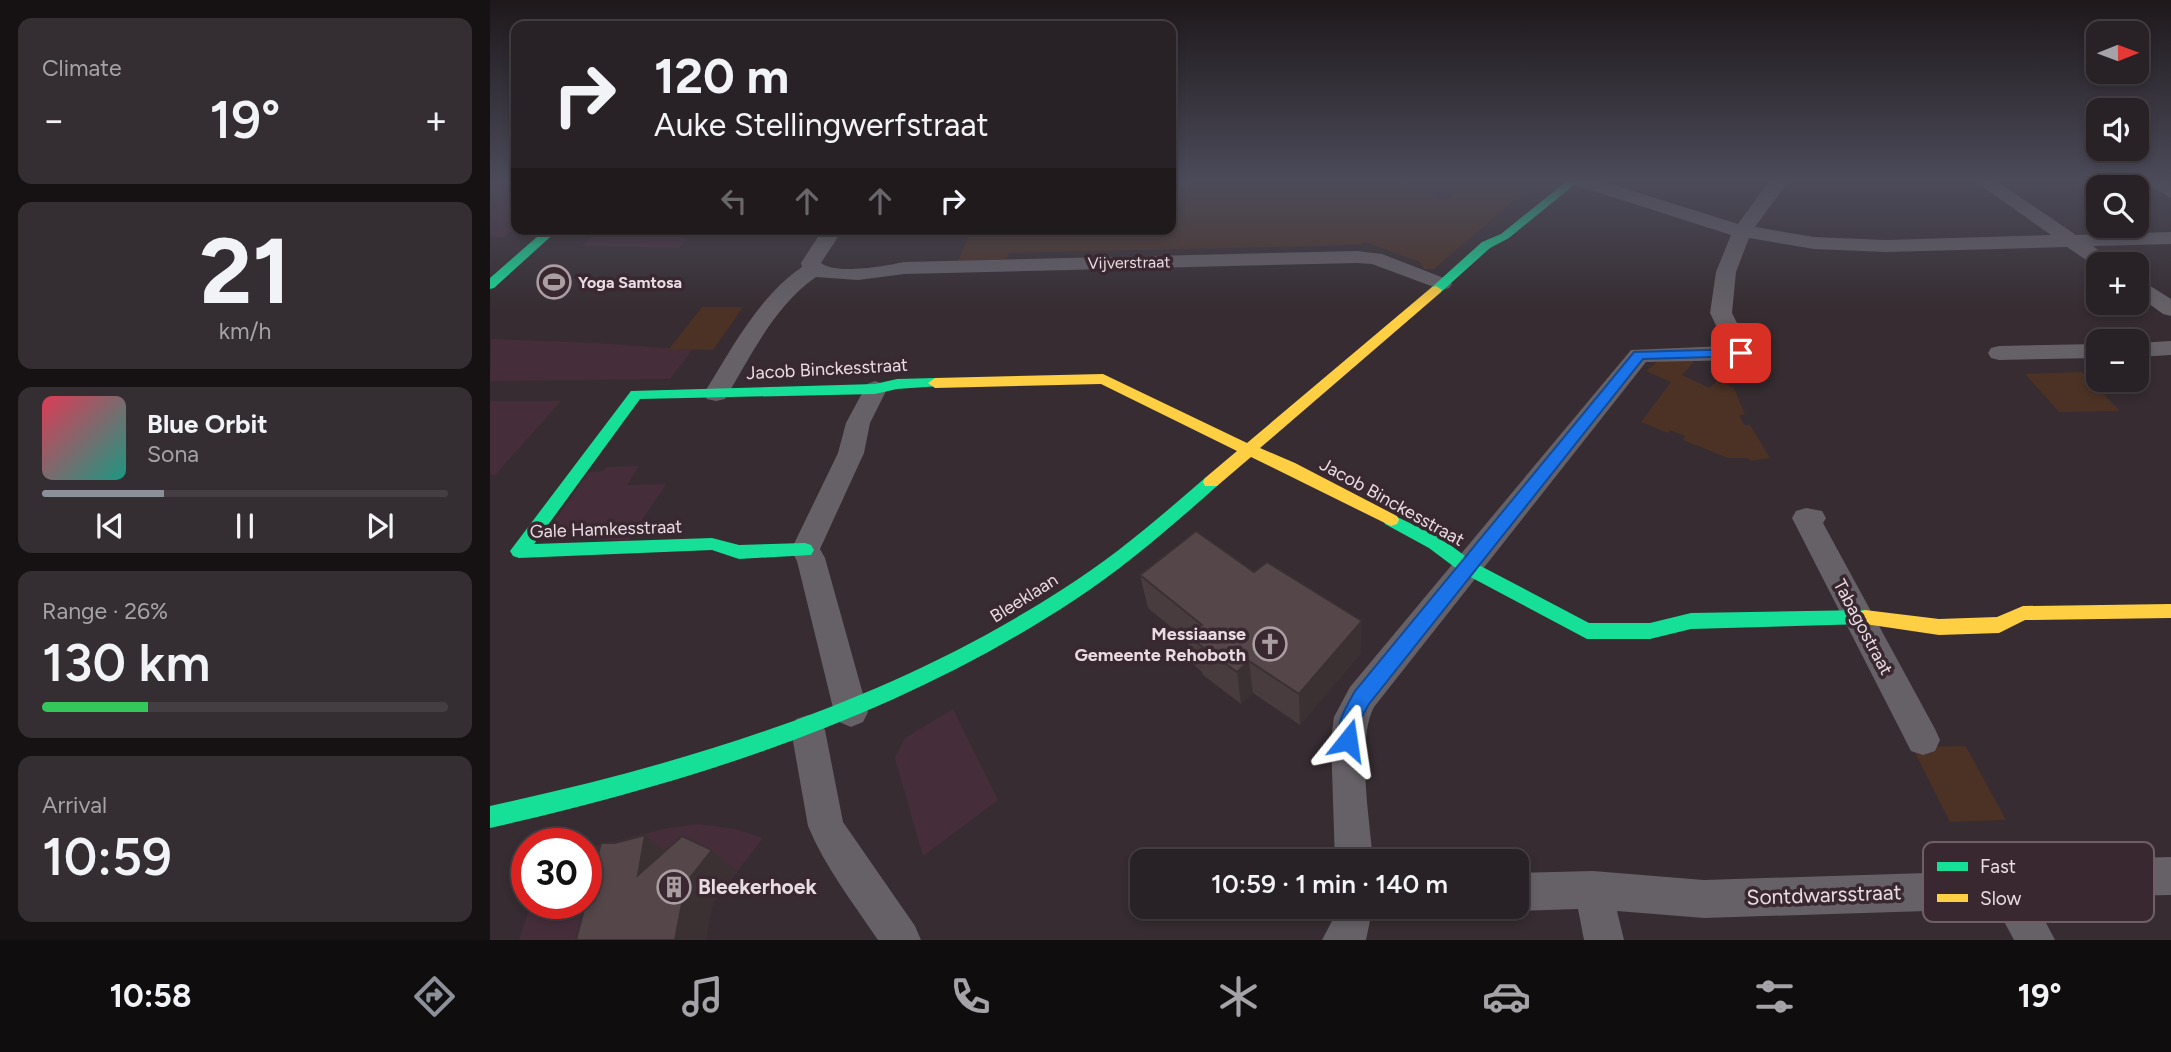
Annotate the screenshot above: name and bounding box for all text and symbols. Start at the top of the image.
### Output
north arrow [2086,21,2149,84]
map controls [2086,21,2149,392]
text: 120 m [654,46,789,105]
icon: right [539,49,630,140]
text: Climate [42,54,121,82]
text: 19° [209,89,281,151]
text: − [42,97,66,143]
text: + [424,97,448,143]
button: sound [2086,98,2149,161]
text: Auke Stellingwerfstraat [654,106,989,144]
button: search [2086,175,2149,238]
icon: left [715,182,753,220]
icon: ahead [788,182,826,220]
icon: ahead [861,182,899,220]
icon: right [934,182,972,220]
text: 21 [199,217,291,326]
street label: Vijverstraat [1088,252,1171,273]
button: + [2086,252,2149,315]
sports icon: Yoga Samtosa [535,263,573,301]
place label: Yoga Samtosa [578,273,682,292]
text: km/h [219,317,271,345]
pin [1711,323,1771,383]
button: − [2086,329,2149,392]
icon: arrive [1722,334,1760,372]
street label: Jacob Binckesstraat [746,354,909,384]
text: Blue Orbit [147,408,268,440]
text: Sona [147,440,199,468]
street label: Jacob Binckesstraat [1316,453,1468,551]
icon: previous [91,507,129,545]
icon: pause [226,507,264,545]
icon: next [361,507,399,545]
street label: Gale Hamkesstraat [530,515,683,543]
street label: Bleeklaan [986,569,1062,627]
street label: Tabagostraat [1829,575,1897,679]
text: Range · 26% [42,597,168,625]
place label: Messiaanse Gemeente Rehoboth [1074,623,1246,666]
church icon: Messiaanse Gemeente Rehoboth [1251,625,1289,663]
text: 130 km [42,632,210,694]
position arrow [1311,703,1385,777]
text: Arrival [42,791,107,819]
text: 10:59 [42,826,172,888]
speed limit sign: 30 [511,828,602,919]
legend [1923,842,2154,922]
text: Fast [1980,855,2016,878]
building icon: Bleekerhoek [655,868,693,906]
text: 10:59 · 1 min · 140 m [1211,868,1448,900]
place label: Bleekerhoek [698,874,817,899]
street label: Sontdwarsstraat [1746,879,1902,910]
text: Slow [1980,887,2022,910]
icon: directions [410,972,459,1021]
icon: music [678,972,727,1021]
icon: phone [946,972,995,1021]
icon: climate [1214,972,1263,1021]
icon: car [1482,972,1531,1021]
icon: filters [1750,972,1799,1021]
text: 10:58 [109,977,191,1015]
text: 19° [2017,977,2062,1015]

